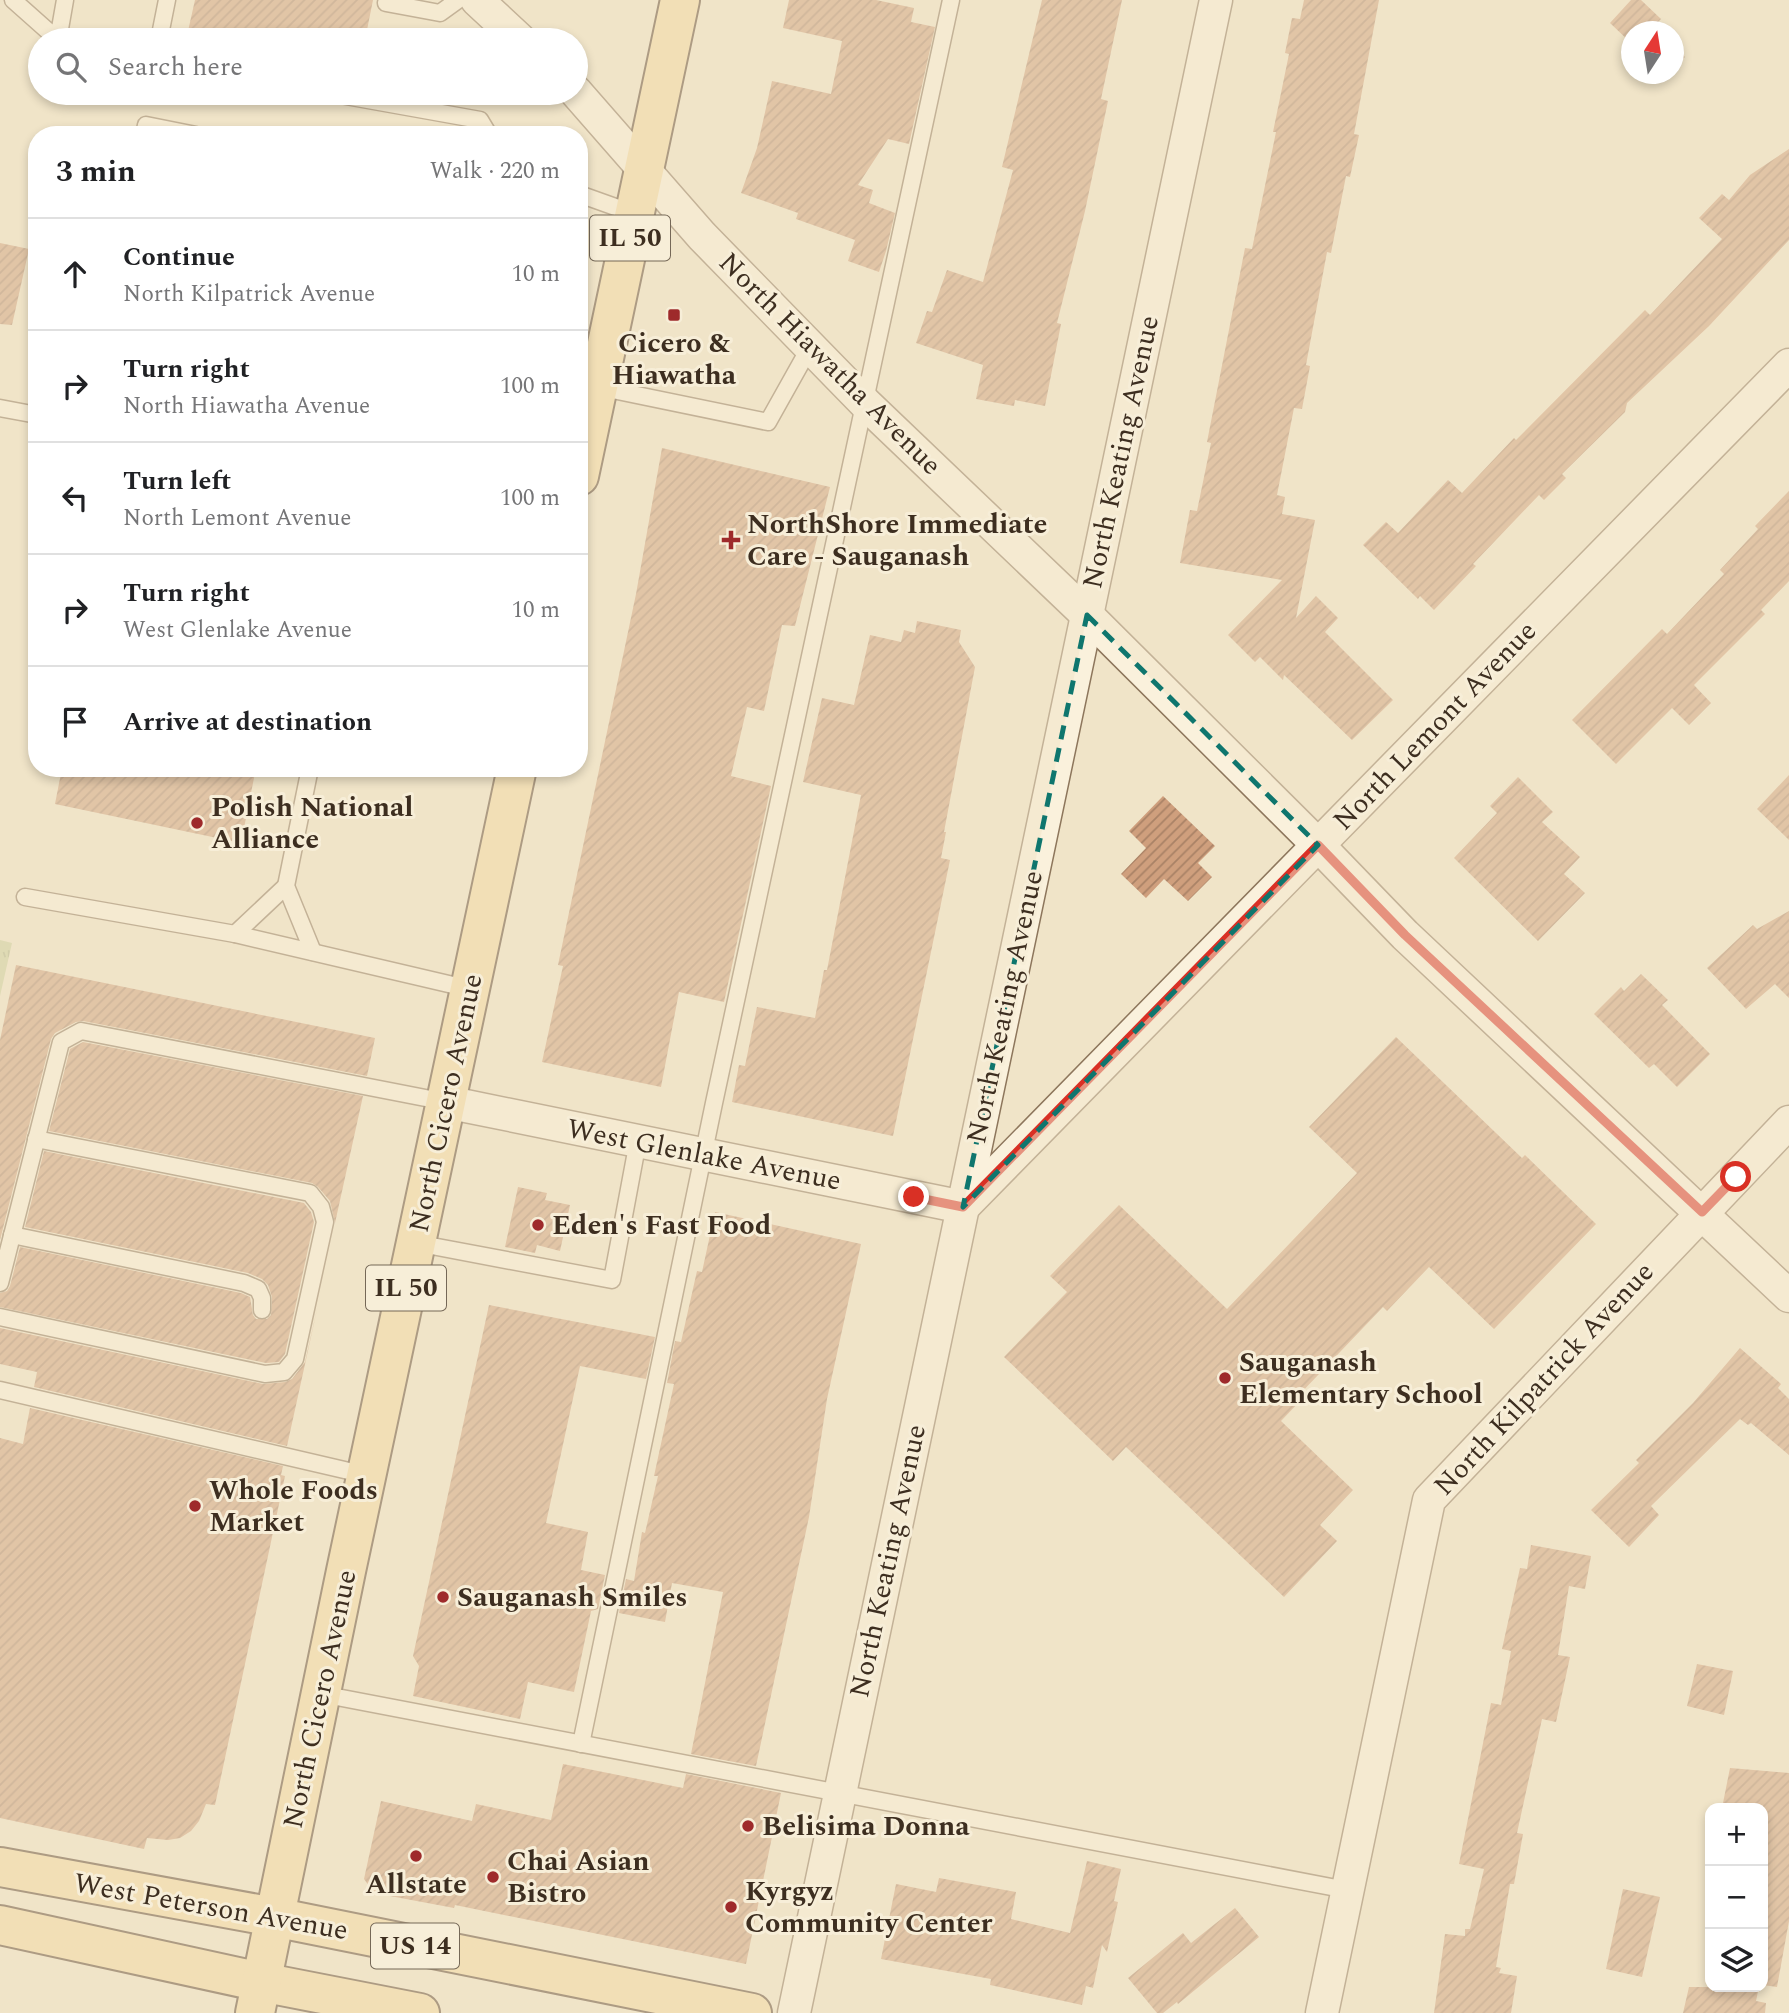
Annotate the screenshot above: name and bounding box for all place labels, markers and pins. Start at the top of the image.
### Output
marker: Cicero & Hiawatha [666,307,682,323]
place label: Cicero & Hiawatha [612,322,737,397]
place label: NorthShore Immediate Care - Sauganash [747,503,1047,578]
marker: NorthShore Immediate Care - Sauganash [721,530,741,550]
place label: Polish National Alliance [211,786,413,861]
marker: Polish National Alliance [189,815,205,831]
place label: Eden's Fast Food [552,1204,771,1247]
marker: Eden's Fast Food [530,1217,546,1233]
place label: Sauganash Elementary School [1239,1341,1483,1416]
marker: Sauganash Elementary School [1217,1370,1233,1386]
place label: Whole Foods Market [209,1469,378,1544]
marker: Whole Foods Market [187,1498,203,1514]
place label: Sauganash Smiles [457,1576,688,1619]
marker: Sauganash Smiles [435,1589,451,1605]
place label: Belisima Donna [762,1805,970,1848]
marker: Belisima Donna [740,1818,756,1834]
place label: Chai Asian Bistro [507,1840,650,1915]
marker: Allstate [408,1848,424,1864]
place label: Allstate [365,1863,467,1906]
marker: Chai Asian Bistro [485,1869,501,1885]
place label: Kyrgyz Community Center [745,1870,993,1945]
marker: Kyrgyz Community Center [723,1899,739,1915]

